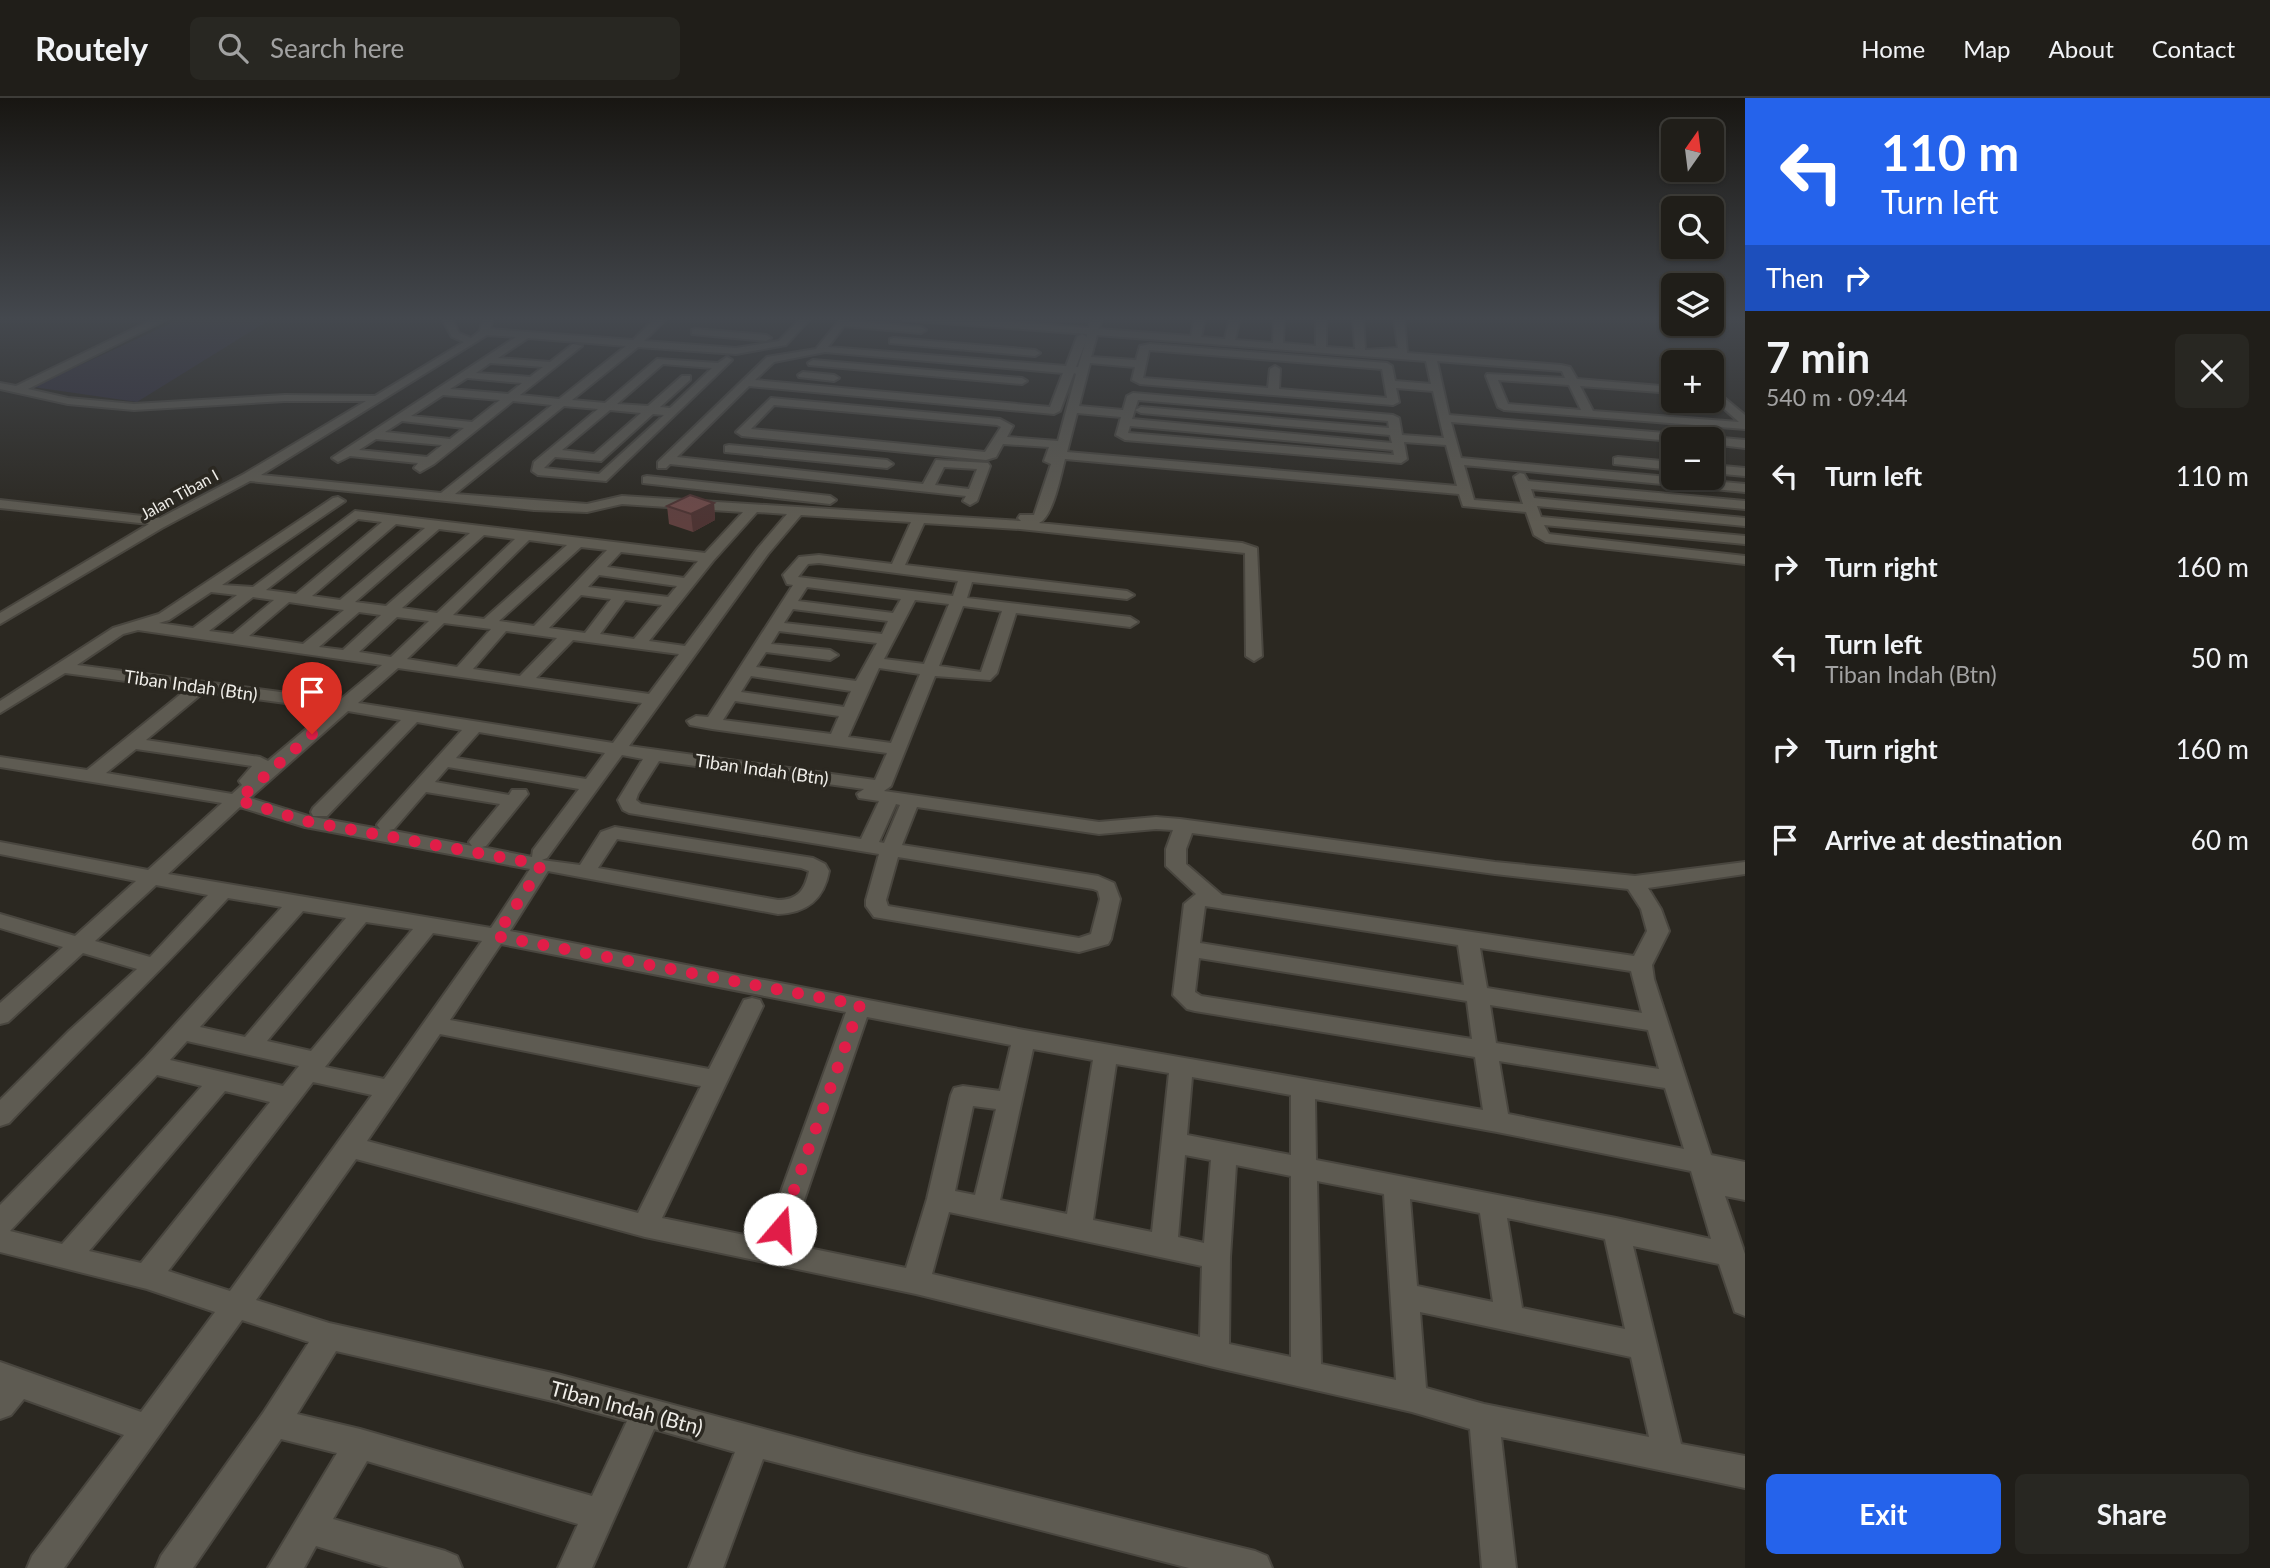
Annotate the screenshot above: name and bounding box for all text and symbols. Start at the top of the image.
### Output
search box [190,17,680,80]
text: Routely [35,28,148,68]
icon: search [214,29,252,67]
text: Search here [270,32,404,64]
text: Home [1861,34,1925,63]
text: Map [1963,34,2011,63]
text: About [2049,34,2114,63]
text: Contact [2152,34,2235,63]
north arrow [1661,119,1724,182]
map controls [1661,119,1724,490]
text: 110 m [1881,123,2019,181]
icon: left [1766,126,1857,217]
text: Turn left [1881,182,1998,221]
button: search [1661,196,1724,259]
icon: right [1838,259,1876,297]
text: Then [1766,262,1824,294]
button: layers [1661,273,1724,336]
text: 7 min [1766,332,1870,382]
button: close [2175,334,2249,408]
button: + [1661,350,1724,413]
text: 540 m · 09:44 [1766,383,1908,411]
button: − [1661,427,1724,490]
icon: left [1766,457,1804,495]
text: Turn left [1825,460,1922,492]
text: 110 m [2176,460,2249,492]
street label: Jalan Tiban I [137,465,221,523]
icon: right [1766,548,1804,586]
text: Turn right [1825,551,1938,583]
text: 160 m [2176,551,2249,583]
text: Turn left [1825,628,1922,660]
icon: left [1766,639,1804,677]
text: 50 m [2191,642,2249,674]
text: Tiban Indah (Btn) [1825,660,1997,688]
pin [282,662,342,734]
street label: Tiban Indah (Btn) [123,665,259,705]
icon: arrive [293,673,331,711]
icon: right [1766,730,1804,768]
text: Turn right [1825,733,1938,765]
text: 160 m [2176,733,2249,765]
street label: Tiban Indah (Btn) [694,749,830,789]
icon: arrive [1766,821,1804,859]
text: Arrive at destination [1825,824,2062,856]
text: 60 m [2191,824,2249,856]
position arrow [743,1192,817,1266]
street label: Tiban Indah (Btn) [548,1375,706,1439]
button: Exit [1766,1474,2001,1554]
button: Share [2015,1474,2249,1554]

